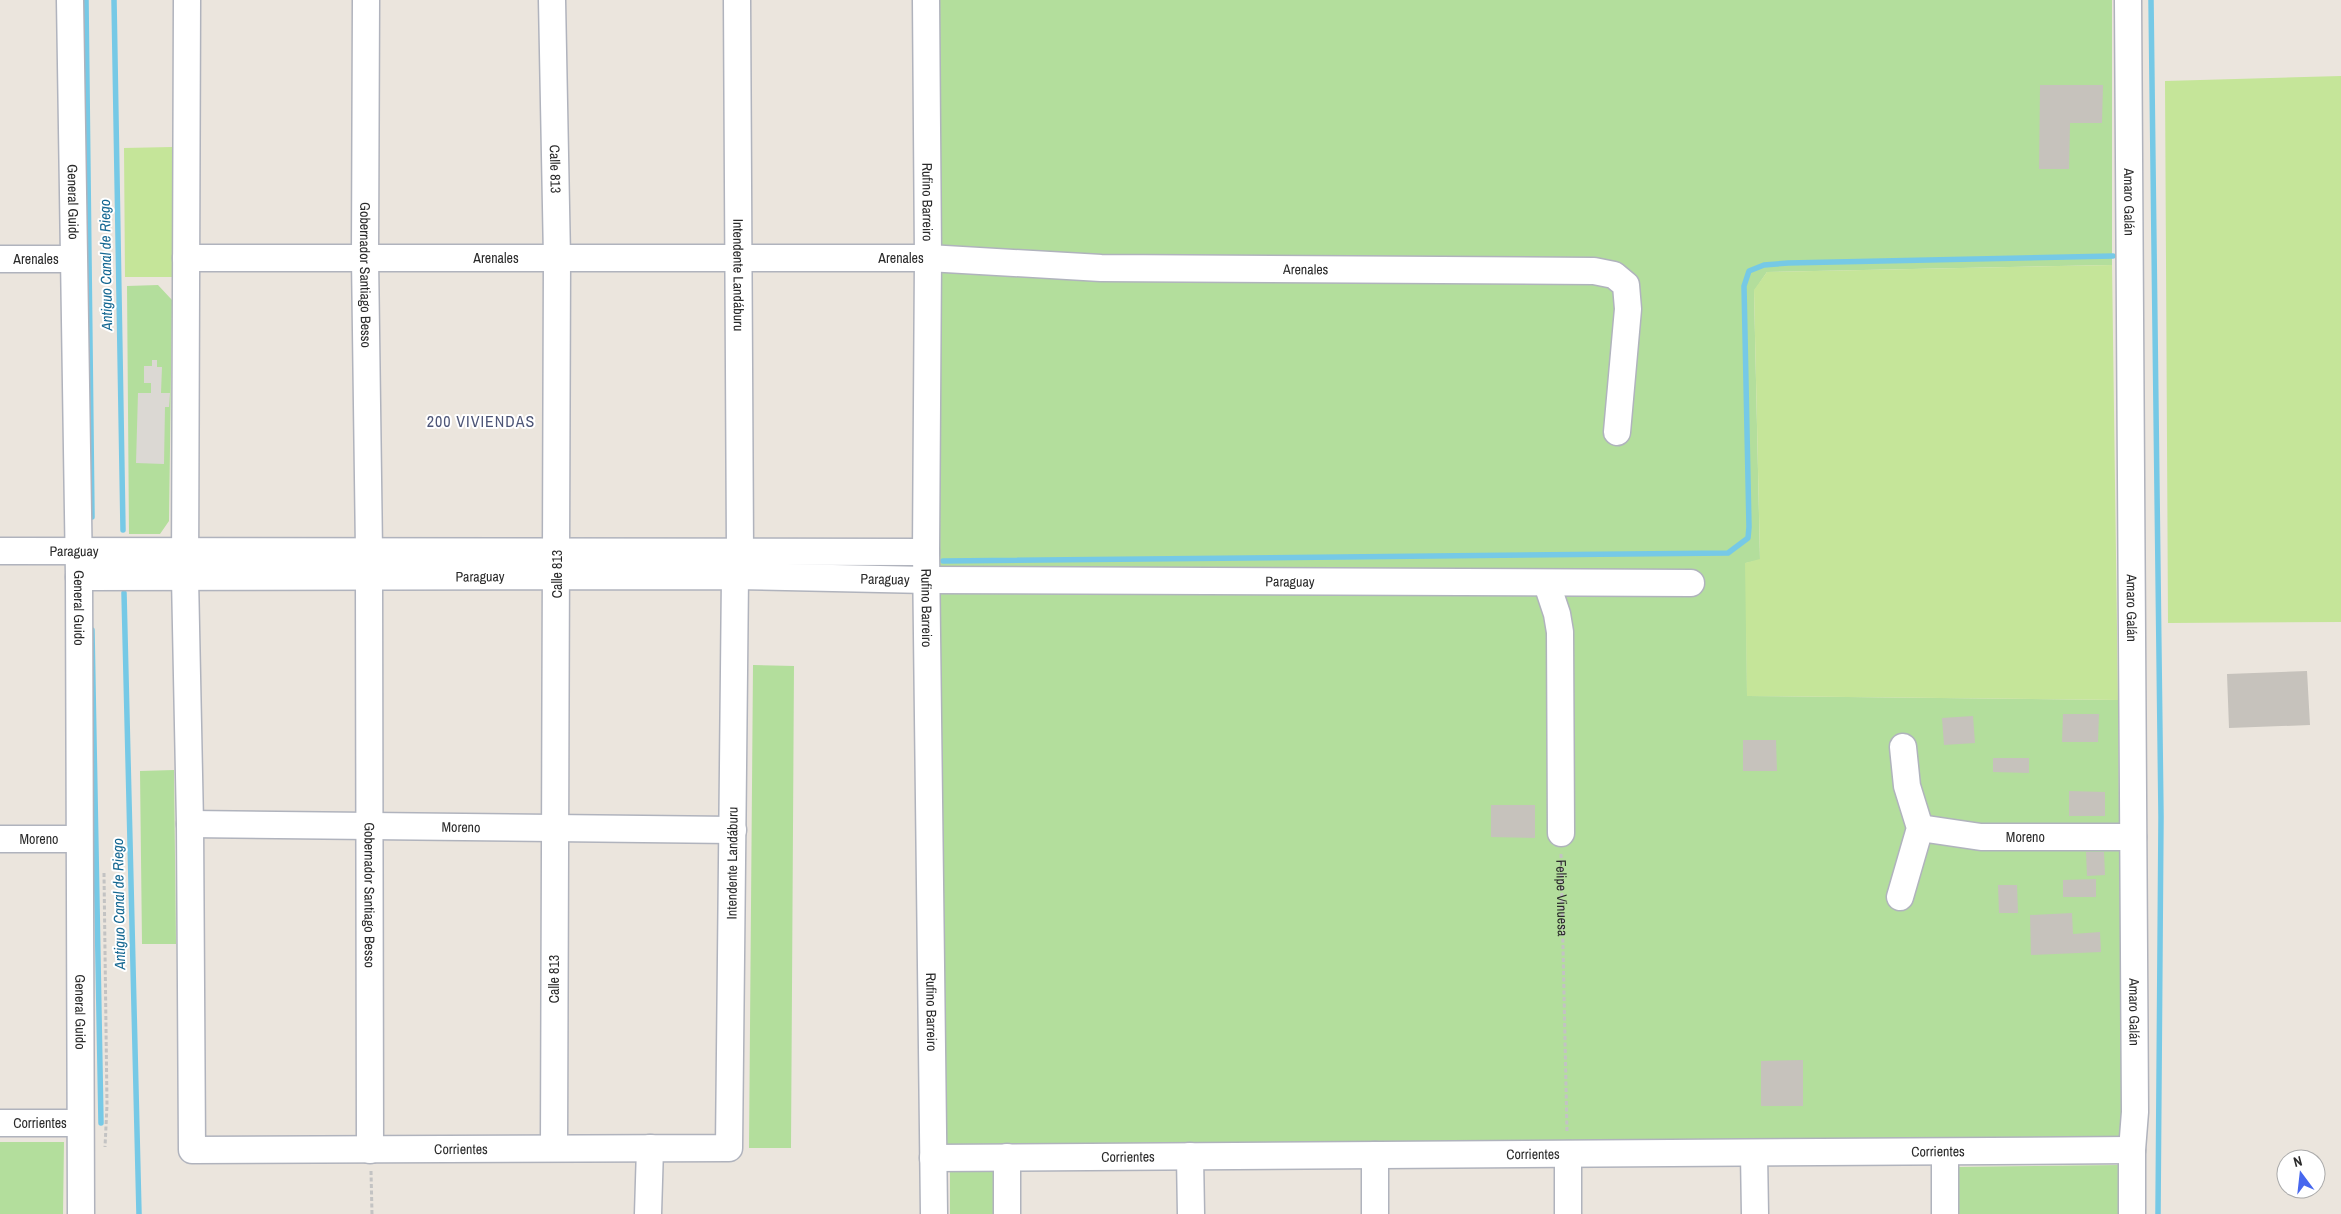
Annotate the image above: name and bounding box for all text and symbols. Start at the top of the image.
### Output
street label: Calle 813 [546,145,565,193]
street label: Rufino Barreiro [918,163,937,241]
street label: General Guido [64,164,83,240]
street label: Amaro Galán [2120,167,2138,236]
water label: Antiguo Canal de Riego [94,199,117,332]
street label: Gobernador Santiago Besso [356,202,375,348]
street label: Intendente Landáburu [729,219,748,331]
street label: Arenales [472,249,519,267]
street label: Arenales [877,249,924,267]
street label: Arenales [12,250,59,268]
street label: Arenales [1282,260,1329,278]
district label: 200 VIVIENDAS [427,410,535,432]
street label: Paraguay [49,542,99,560]
street label: Calle 813 [548,550,566,598]
street label: Paraguay [455,567,505,585]
street label: Rufino Barreiro [917,569,936,647]
street label: General Guido [70,570,88,646]
street label: Paraguay [860,570,910,589]
street label: Paraguay [1265,572,1315,591]
street label: Amaro Galán [2123,573,2141,642]
street label: Intendente Landáburu [722,807,742,919]
street label: Moreno [441,818,481,836]
street label: Gobernador Santiago Besso [360,822,379,968]
street label: Moreno [2006,828,2045,846]
street label: Moreno [20,830,58,848]
water label: Antiguo Canal de Riego [107,838,130,971]
street label: Felipe Vinuesa [1552,860,1572,937]
street label: Calle 813 [545,955,563,1003]
street label: Rufino Barreiro [922,973,941,1051]
street label: General Guido [71,974,89,1050]
street label: Amaro Galán [2125,977,2144,1046]
street label: Corrientes [13,1114,67,1132]
street label: Corrientes [434,1140,488,1158]
street label: Corrientes [1911,1142,1965,1160]
street label: Corrientes [1506,1145,1560,1163]
street label: Corrientes [1101,1148,1155,1166]
north arrow [2276,1149,2326,1199]
text: N [2291,1152,2304,1171]

